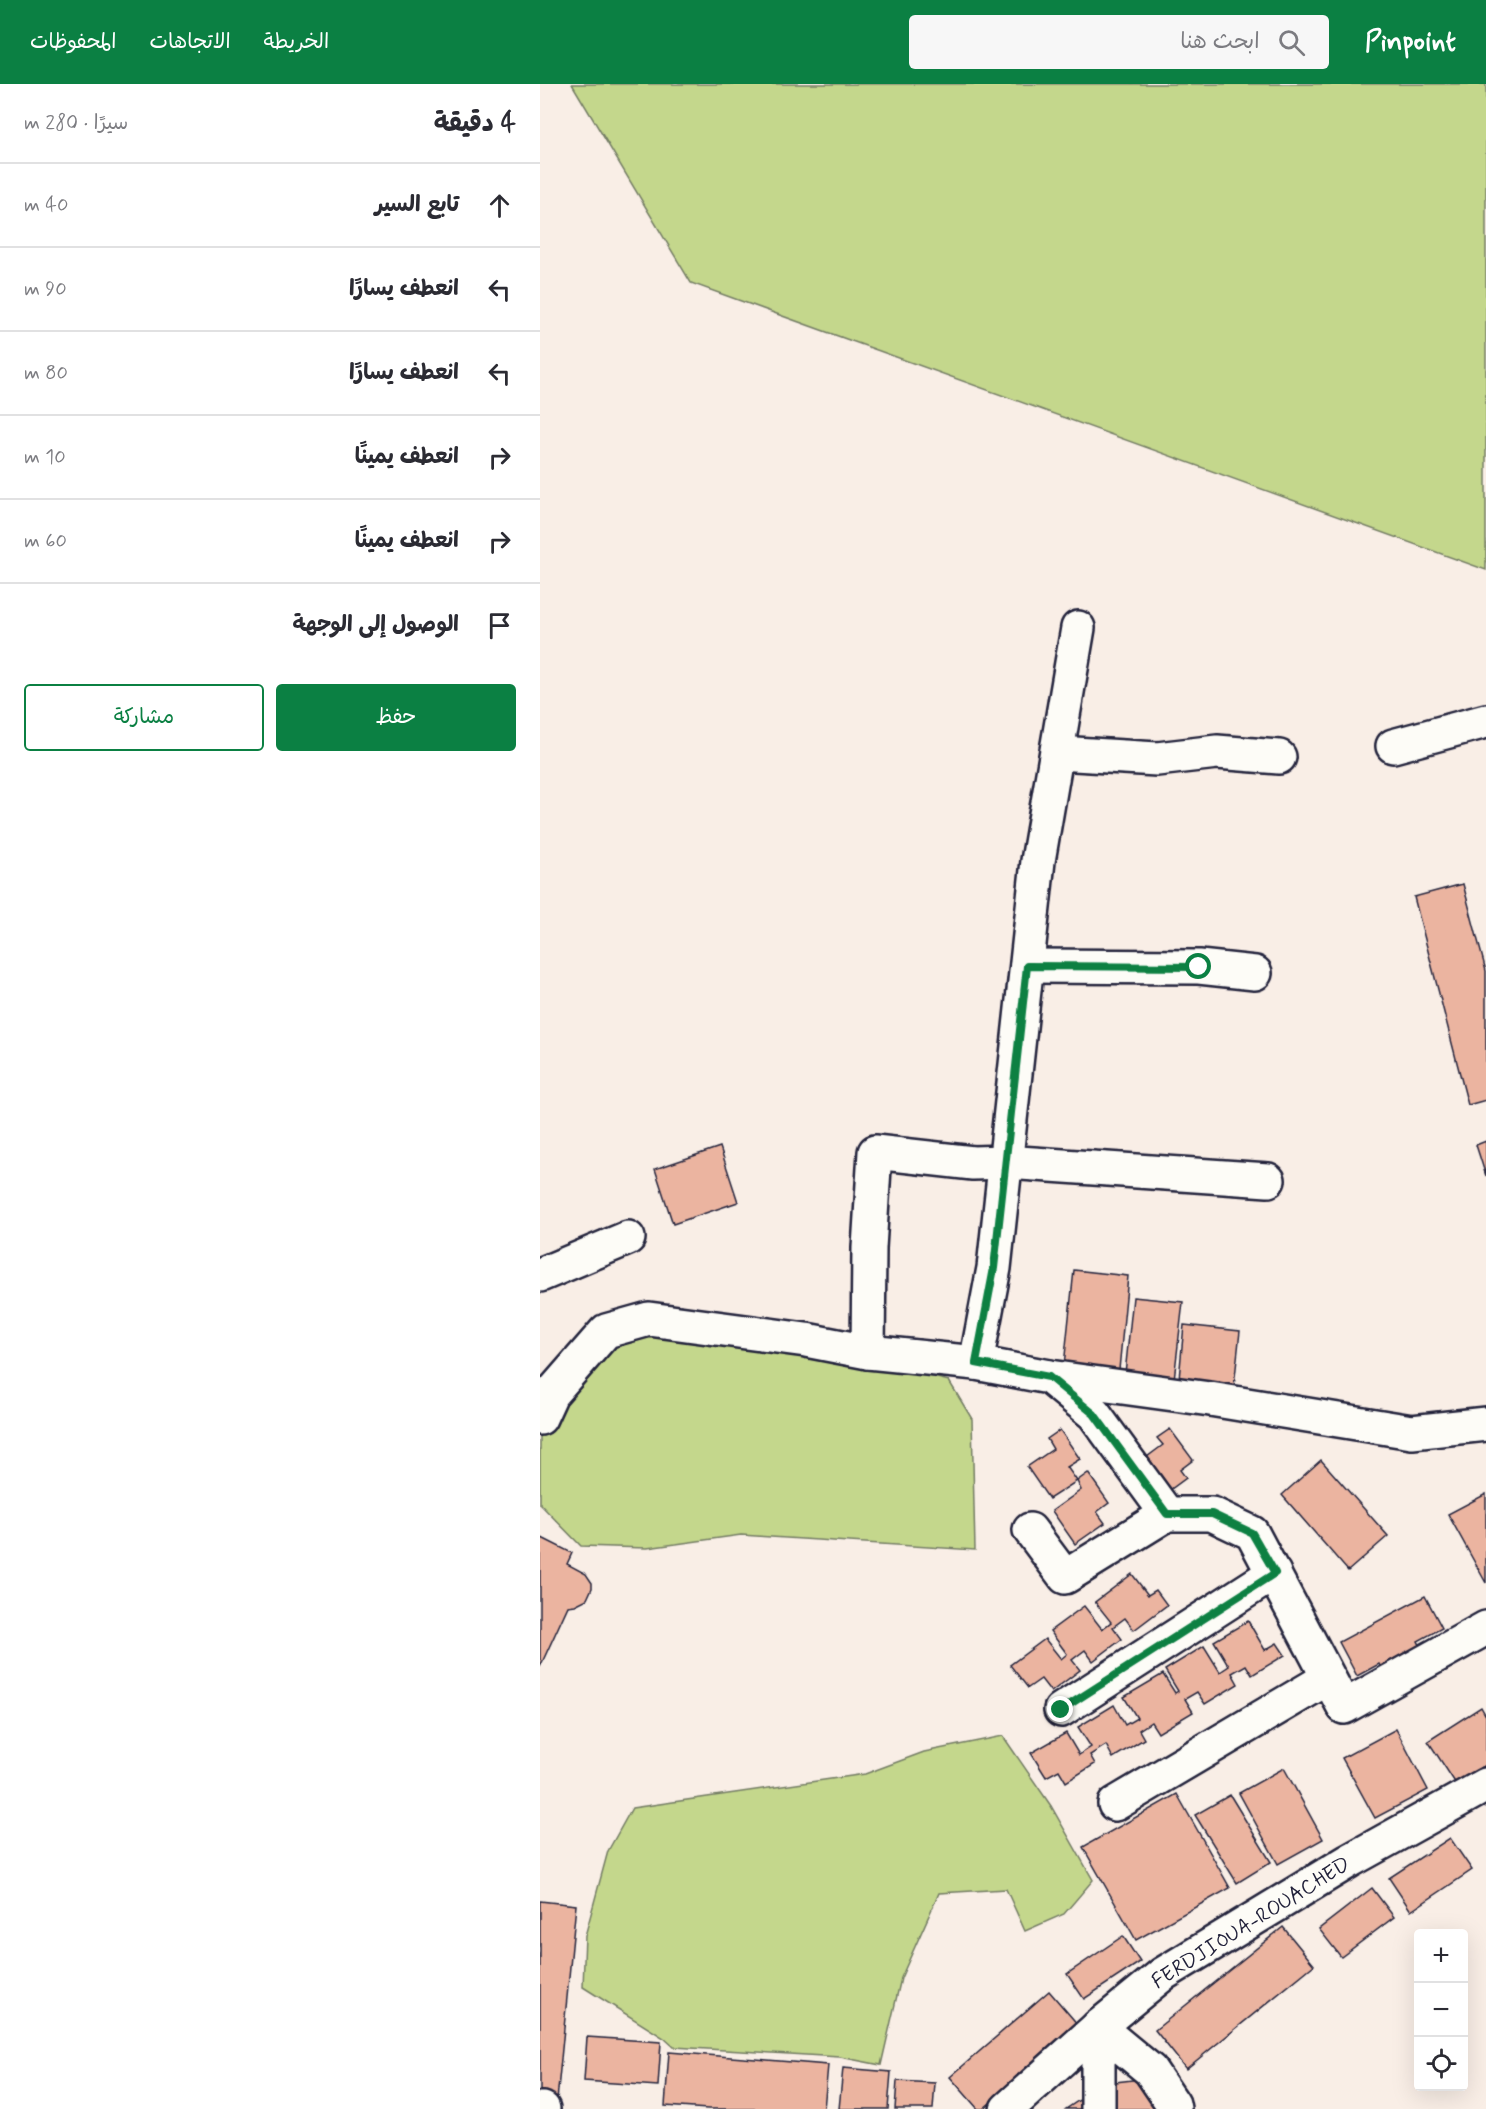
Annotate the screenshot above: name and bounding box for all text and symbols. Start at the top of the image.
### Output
search box [909,15,1329,69]
text: Pinpoint [1365,24,1456,61]
icon: search [1275,26,1308,59]
text: المحفوظات [30,28,116,56]
text: الاتجاهات [149,28,231,56]
text: الخريطة [264,28,329,56]
text: ابحث هنا [1180,28,1260,56]
text: 4 دقيقة [434,107,516,141]
text: سيرًا · 280 m [24,110,128,137]
icon: ahead [483,189,516,222]
text: تابع السير [375,191,459,219]
text: 40 m [24,192,68,219]
icon: left [483,273,516,306]
text: انعطف يسارًا [349,275,459,303]
text: 90 m [24,276,67,303]
icon: left [483,357,516,390]
text: انعطف يسارًا [349,359,459,387]
text: 80 m [24,360,68,387]
icon: right [483,441,516,474]
text: انعطف يمينًا [355,443,459,471]
text: 10 m [24,444,66,471]
icon: right [483,525,516,558]
text: انعطف يمينًا [355,527,459,555]
text: 60 m [24,528,67,555]
icon: arrive [483,609,516,642]
text: الوصول إلى الوجهة [292,611,459,639]
button: مشاركة [24,684,264,751]
button: حفظ [276,684,516,751]
route start [1185,953,1211,979]
route end [1047,1696,1073,1722]
street label: FERDJIOUA-ROUACHED [1146,1850,1356,1996]
map controls [1414,1929,1468,2091]
button: + [1414,1929,1468,1983]
button: − [1414,1983,1468,2037]
button: locate [1414,2037,1468,2091]

